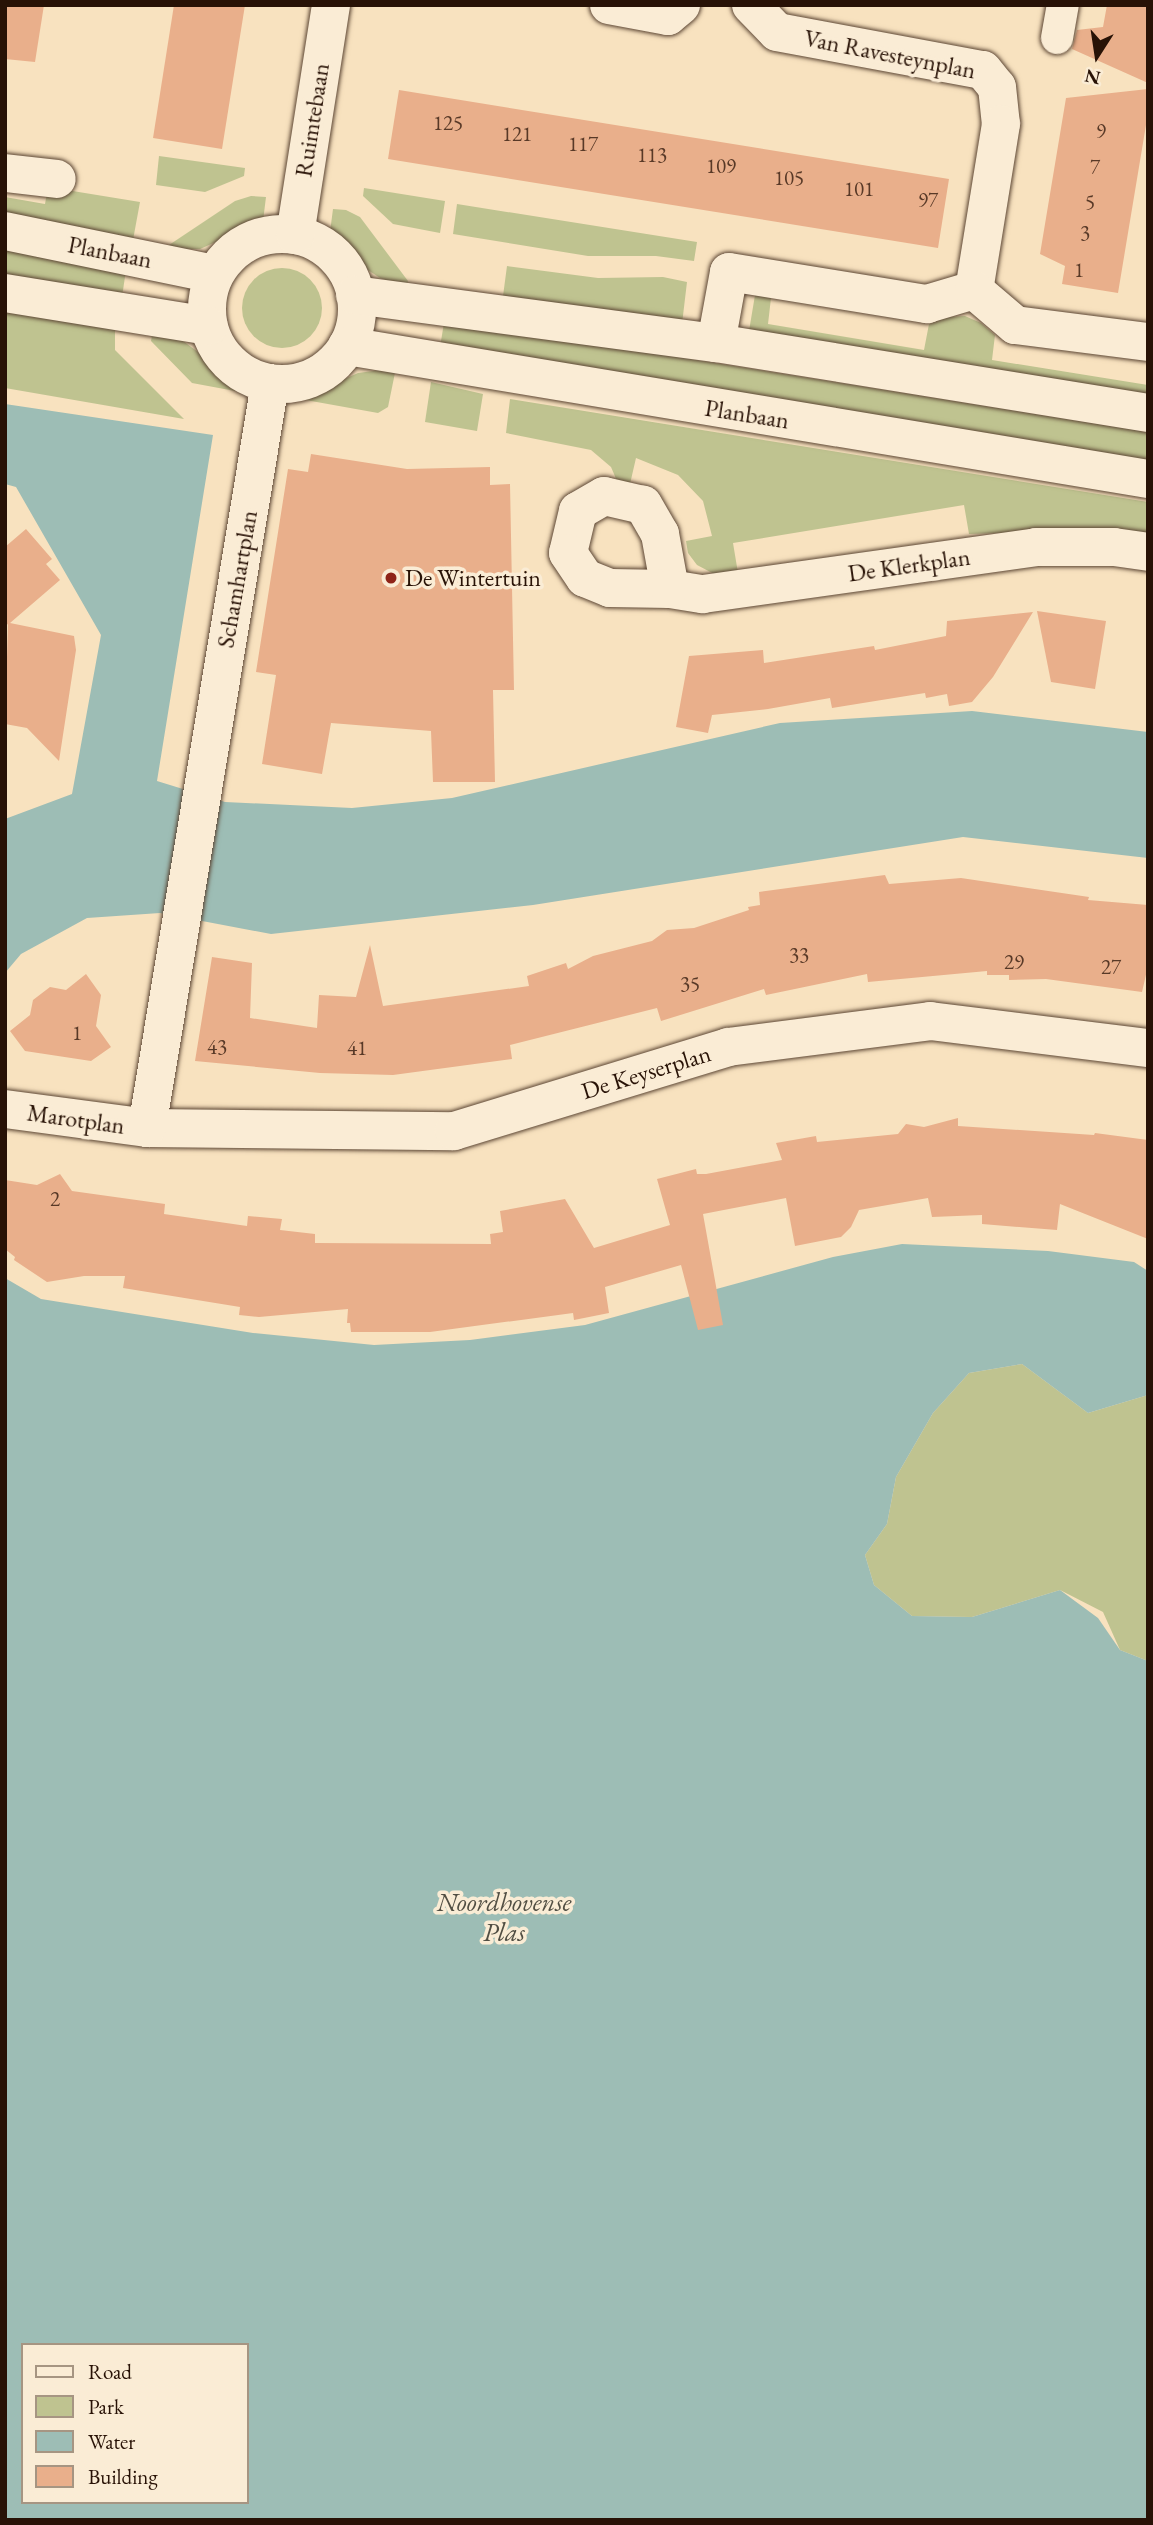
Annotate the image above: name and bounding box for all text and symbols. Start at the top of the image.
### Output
north arrow [1062,21,1132,91]
street label: Van Ravesteynplan [802,23,978,85]
street label: Ruimtebaan [289,61,335,179]
text: N [1082,63,1103,91]
house number: 125 [433,110,463,136]
house number: 9 [1096,118,1106,144]
house number: 121 [502,121,532,147]
house number: 117 [568,131,598,157]
house number: 113 [637,142,667,168]
house number: 109 [706,153,736,179]
house number: 7 [1090,154,1100,180]
house number: 105 [774,165,804,191]
house number: 101 [844,176,874,202]
house number: 97 [918,187,938,213]
house number: 5 [1085,189,1095,215]
house number: 3 [1080,220,1090,246]
street label: Planbaan [66,230,154,274]
house number: 1 [1074,257,1084,283]
street label: Planbaan [703,393,791,435]
street label: Schamhartplan [211,508,263,650]
street label: De Klerkplan [846,542,972,588]
place label: De Wintertuin [405,564,541,592]
marker: De Wintertuin [383,570,399,586]
house number: 33 [789,942,809,968]
house number: 29 [1004,949,1024,975]
house number: 27 [1101,954,1121,980]
house number: 35 [680,971,700,997]
house number: 1 [72,1020,82,1046]
house number: 43 [207,1034,227,1060]
house number: 41 [347,1035,367,1061]
street label: De Keyserplan [578,1039,714,1105]
street label: Marotplan [25,1098,127,1140]
house number: 2 [50,1186,60,1212]
water label: Noordhovense Plas [437,1887,571,1948]
legend [21,2343,248,2504]
text: Road [88,2358,132,2385]
text: Park [88,2393,124,2420]
text: Water [88,2428,135,2455]
text: Building [88,2463,158,2490]

